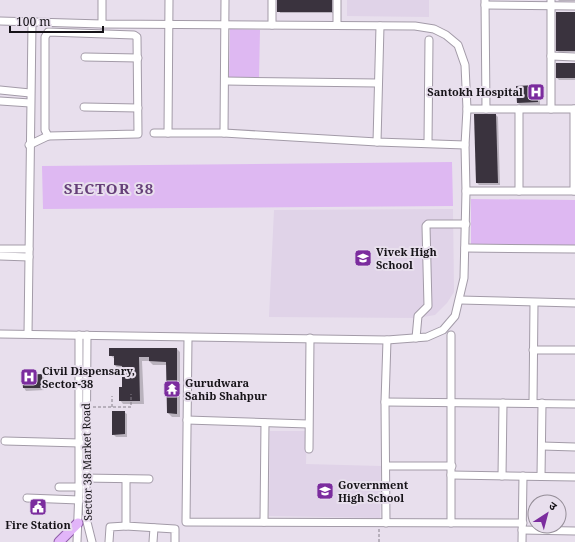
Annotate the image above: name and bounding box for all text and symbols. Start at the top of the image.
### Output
scale bar [10,8,103,34]
text: 100 m [16,13,51,30]
hospital icon: Santokh Hospital [526,82,546,102]
place label: Santokh Hospital [427,84,523,99]
district label: SECTOR 38 [64,178,154,198]
place label: Vivek High School [376,244,437,272]
school or university icon: Vivek High School [353,248,373,268]
place label: Civil Dispensary, Sector-38 [42,363,135,391]
hospital icon: Civil Dispensary, Sector-38 [19,367,39,387]
place label: Gurudwara Sahib Shahpur [185,375,267,403]
temple icon: Gurudwara Sahib Shahpur [162,379,182,399]
street label: Sector 38 Market Road [78,403,95,521]
place label: Government High School [338,477,409,505]
school or university icon: Government High School [315,481,335,501]
north arrow [527,494,567,534]
public building icon: Fire Station [28,497,48,517]
text: उ [546,498,561,514]
place label: Fire Station [5,517,71,532]

